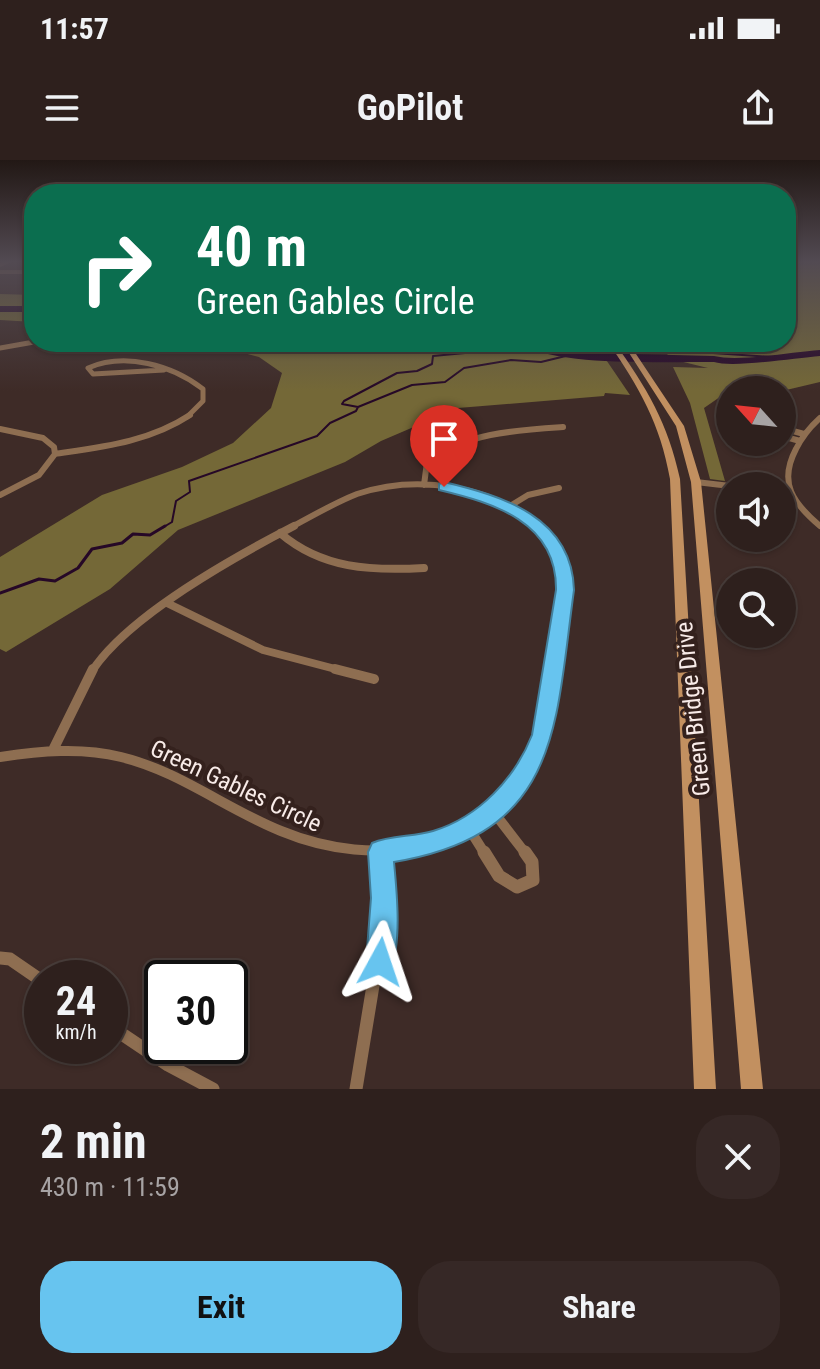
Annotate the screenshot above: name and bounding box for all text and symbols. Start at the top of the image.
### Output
text: 11:57 [40,11,109,46]
icon: menu [40,86,84,130]
icon: share [736,86,780,130]
text: GoPilot [357,87,463,129]
text: 40 m [196,214,307,280]
icon: right [64,216,168,320]
text: Green Gables Circle [196,281,475,323]
north arrow [716,376,796,456]
map controls [716,376,796,648]
pin [410,405,478,487]
icon: arrive [422,417,466,461]
button: sound [716,472,796,552]
button: search [716,568,796,648]
street label: Green Bridge Drive [670,620,716,798]
street label: Green Gables Circle [146,734,326,838]
position arrow [338,920,422,1004]
speed limit sign: 30 [144,960,248,1064]
text: 24 [56,978,96,1025]
text: km/h [55,1020,97,1044]
text: 2 min [40,1113,147,1170]
button: close [696,1115,780,1199]
text: 430 m · 11:59 [40,1172,180,1202]
button: Exit [40,1261,402,1353]
button: Share [418,1261,780,1353]

